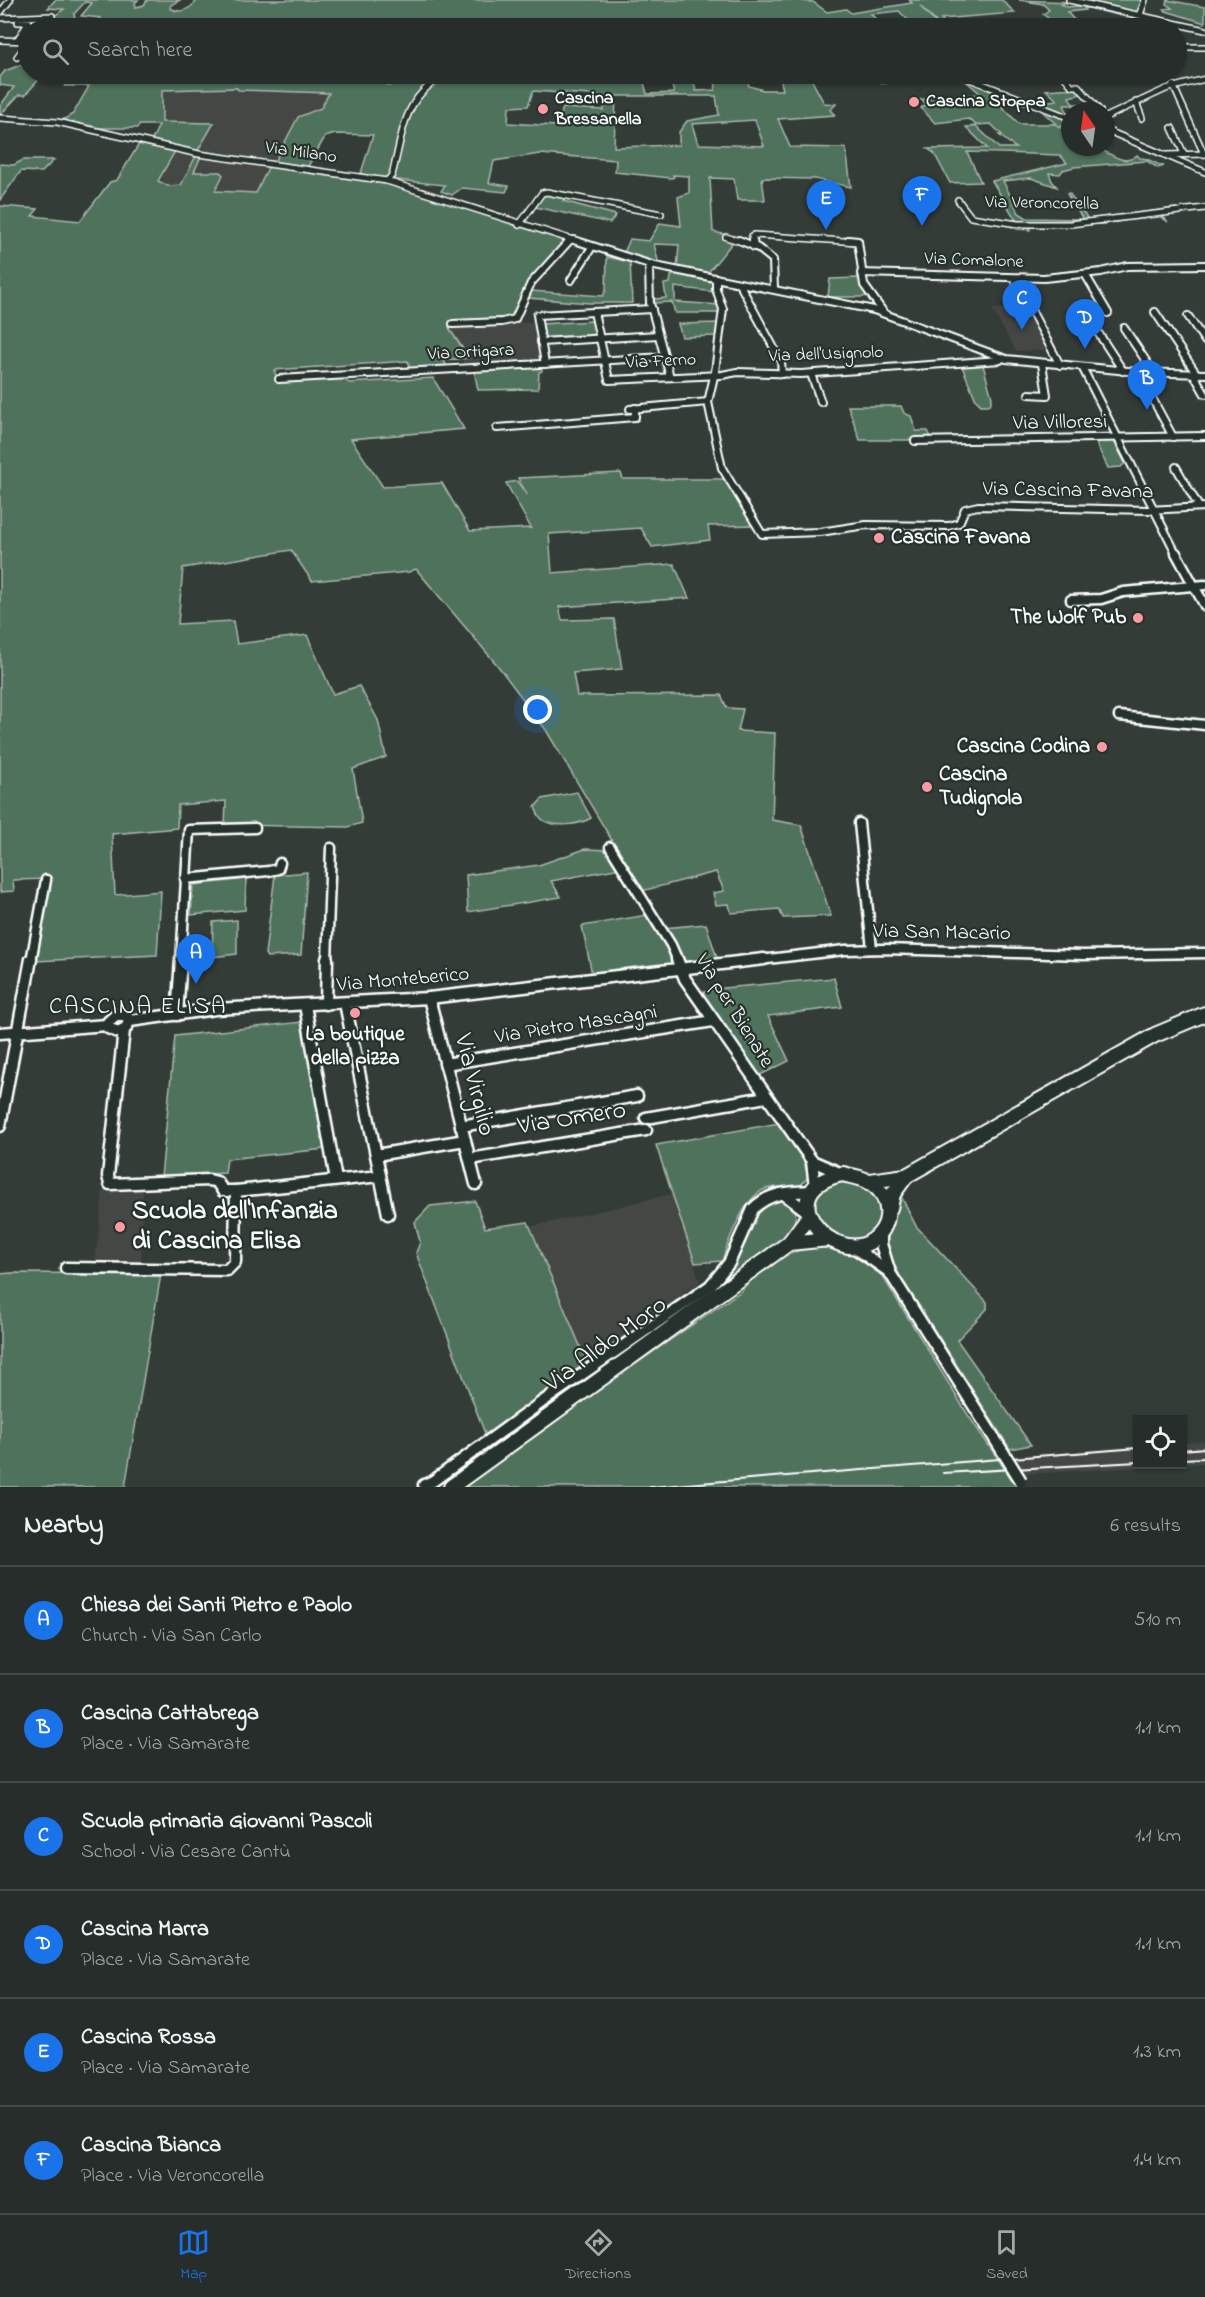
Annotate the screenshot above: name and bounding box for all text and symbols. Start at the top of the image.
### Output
search box [18,18,1187,84]
icon: search [39,35,72,68]
text: Search here [87,35,192,67]
place label: Cascina Bressanella [554,86,642,133]
place label: Cascina Stoppa [926,89,1046,115]
marker: Cascina Stoppa [907,95,921,109]
marker: Cascina Bressanella [536,102,550,116]
north arrow [1061,102,1115,156]
street label: Via Milano [263,135,338,171]
pin: F [902,176,942,226]
pin: E [806,180,846,230]
street label: Via Veroncorella [984,190,1099,218]
street label: Via Comalone [923,246,1025,276]
pin: C [1002,280,1042,330]
pin: D [1066,300,1104,349]
street label: Via Ortigara [426,338,515,369]
street label: Via dell'Usignolo [767,340,884,371]
street label: Via Ferno [624,347,697,377]
pin: B [1128,360,1166,410]
street label: Via Villoresi [1012,407,1107,439]
street label: Via Cascina Favana [981,474,1154,507]
place label: Cascina Favana [891,523,1031,553]
marker: Cascina Favana [872,531,886,545]
place label: The Wolf Pub [1010,603,1127,633]
marker: The Wolf Pub [1131,611,1145,625]
your location [523,695,552,724]
place label: Cascina Codina [957,732,1090,762]
marker: Cascina Codina [1095,740,1109,754]
place label: Cascina Tudignola [939,760,1022,816]
marker: Cascina Tudignola [920,780,934,794]
street label: Via San Macario [872,917,1011,949]
pin: A [176,934,216,984]
street label: Via per Bienate [686,947,781,1074]
street label: Via Monteberico [335,959,471,1001]
district label: CASCINA ELISA [49,990,227,1025]
street label: Via Pietro Mascagni [492,997,660,1055]
marker: La boutique della pizza [348,1006,362,1020]
place label: La boutique della pizza [305,1020,405,1074]
street label: Via Virgilio [443,1029,505,1140]
street label: Via Omero [514,1092,629,1146]
place label: Scuola dell'Infanzia di Cascina Elisa [132,1193,338,1261]
marker: Scuola dell'Infanzia di Cascina Elisa [113,1220,127,1234]
street label: Via Aldo Moro [536,1287,676,1403]
map controls [1133,1415,1187,1469]
button: locate [1133,1415,1187,1469]
text: Nearby [24,1507,103,1545]
text: 6 results [1110,1512,1181,1541]
text: Chiesa dei Santi Pietro e Paolo [81,1590,352,1622]
text: A [37,1606,50,1635]
text: 510 m [1134,1606,1181,1635]
text: Church · Via San Carlo [81,1622,262,1651]
text: Cascina Cattabrega [81,1698,259,1730]
text: B [37,1714,50,1743]
text: 1.1 km [1135,1714,1181,1743]
text: Place · Via Samarate [81,1730,250,1759]
text: Scuola primaria Giovanni Pascoli [81,1806,373,1838]
text: C [38,1822,49,1851]
text: 1.1 km [1135,1822,1181,1851]
text: School · Via Cesare Cantù [81,1838,291,1867]
text: Cascina Marra [81,1914,209,1946]
text: D [36,1930,51,1959]
text: 1.1 km [1135,1930,1181,1959]
text: Place · Via Samarate [81,1946,250,1975]
text: Cascina Rossa [81,2022,216,2054]
text: E [37,2038,50,2067]
text: 1.3 km [1133,2038,1181,2067]
text: Place · Via Samarate [81,2054,250,2083]
text: Cascina Bianca [81,2130,221,2162]
text: F [37,2146,50,2175]
text: 1.4 km [1133,2146,1181,2175]
text: Place · Via Veroncorella [81,2162,264,2191]
tab: Map [177,2226,210,2286]
tab: Directions [565,2226,631,2286]
tab: Saved [986,2226,1028,2286]

